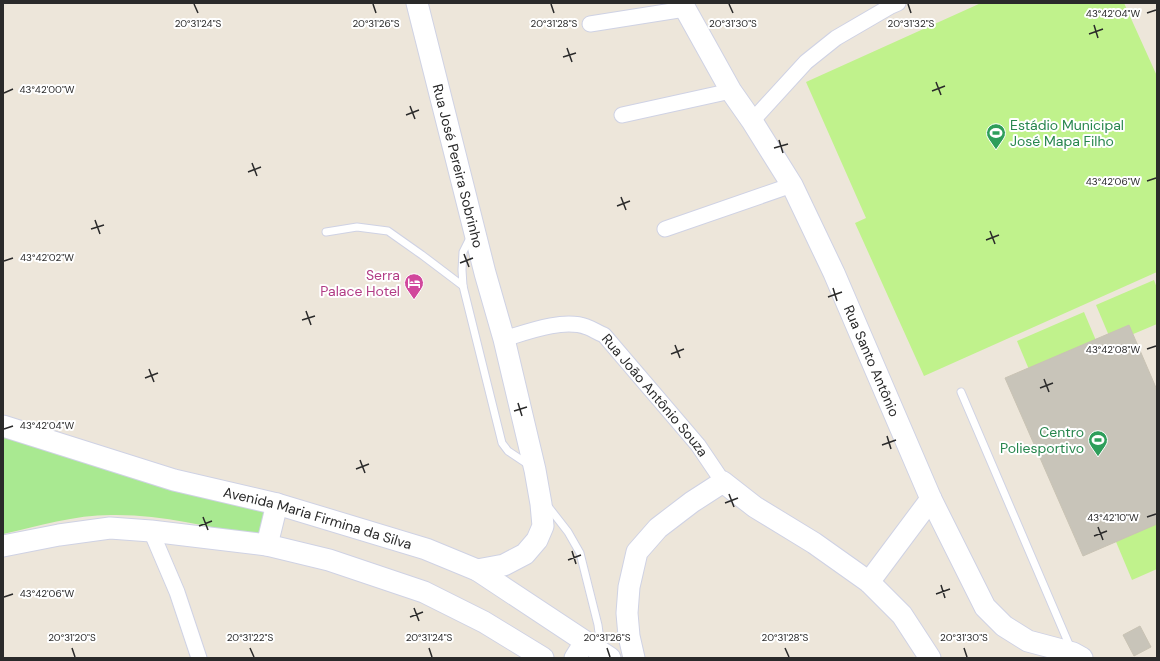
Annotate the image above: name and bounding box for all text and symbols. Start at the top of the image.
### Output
text: 43°42'04"W [1086,7,1140,20]
text: 20°31'24"S [175,17,222,30]
text: 20°31'26"S [352,17,400,30]
text: 20°31'28"S [531,17,578,30]
text: 20°31'30"S [709,17,757,30]
text: 20°31'32"S [888,17,935,30]
street label: Rua José Pereira Sobrinho [429,82,487,250]
text: 43°42'00"W [19,83,75,96]
place label: Estádio Municipal José Mapa Filho [1010,116,1124,150]
sports icon: Estádio Municipal José Mapa Filho [985,122,1007,150]
text: 43°42'06"W [1086,175,1141,188]
text: 43°42'02"W [20,251,74,264]
place label: Serra Palace Hotel [320,266,400,300]
hotel icon: Serra Palace Hotel [403,272,425,300]
street label: Rua Santo Antônio [840,302,904,419]
street label: Rua João Antônio Souza [598,330,712,460]
text: 43°42'08"W [1086,343,1140,356]
text: 43°42'04"W [20,419,74,432]
place label: Centro Poliesportivo [1000,423,1084,457]
sports icon: Centro Poliesportivo [1087,429,1109,457]
street label: Avenida Maria Firmina da Silva [222,483,414,553]
text: 43°42'10"W [1087,511,1139,524]
text: 43°42'06"W [20,587,75,600]
text: 20°31'20"S [48,631,96,644]
text: 20°31'22"S [227,631,273,644]
text: 20°31'24"S [406,631,453,644]
text: 20°31'26"S [583,631,631,644]
text: 20°31'28"S [762,631,809,644]
text: 20°31'30"S [940,631,988,644]

